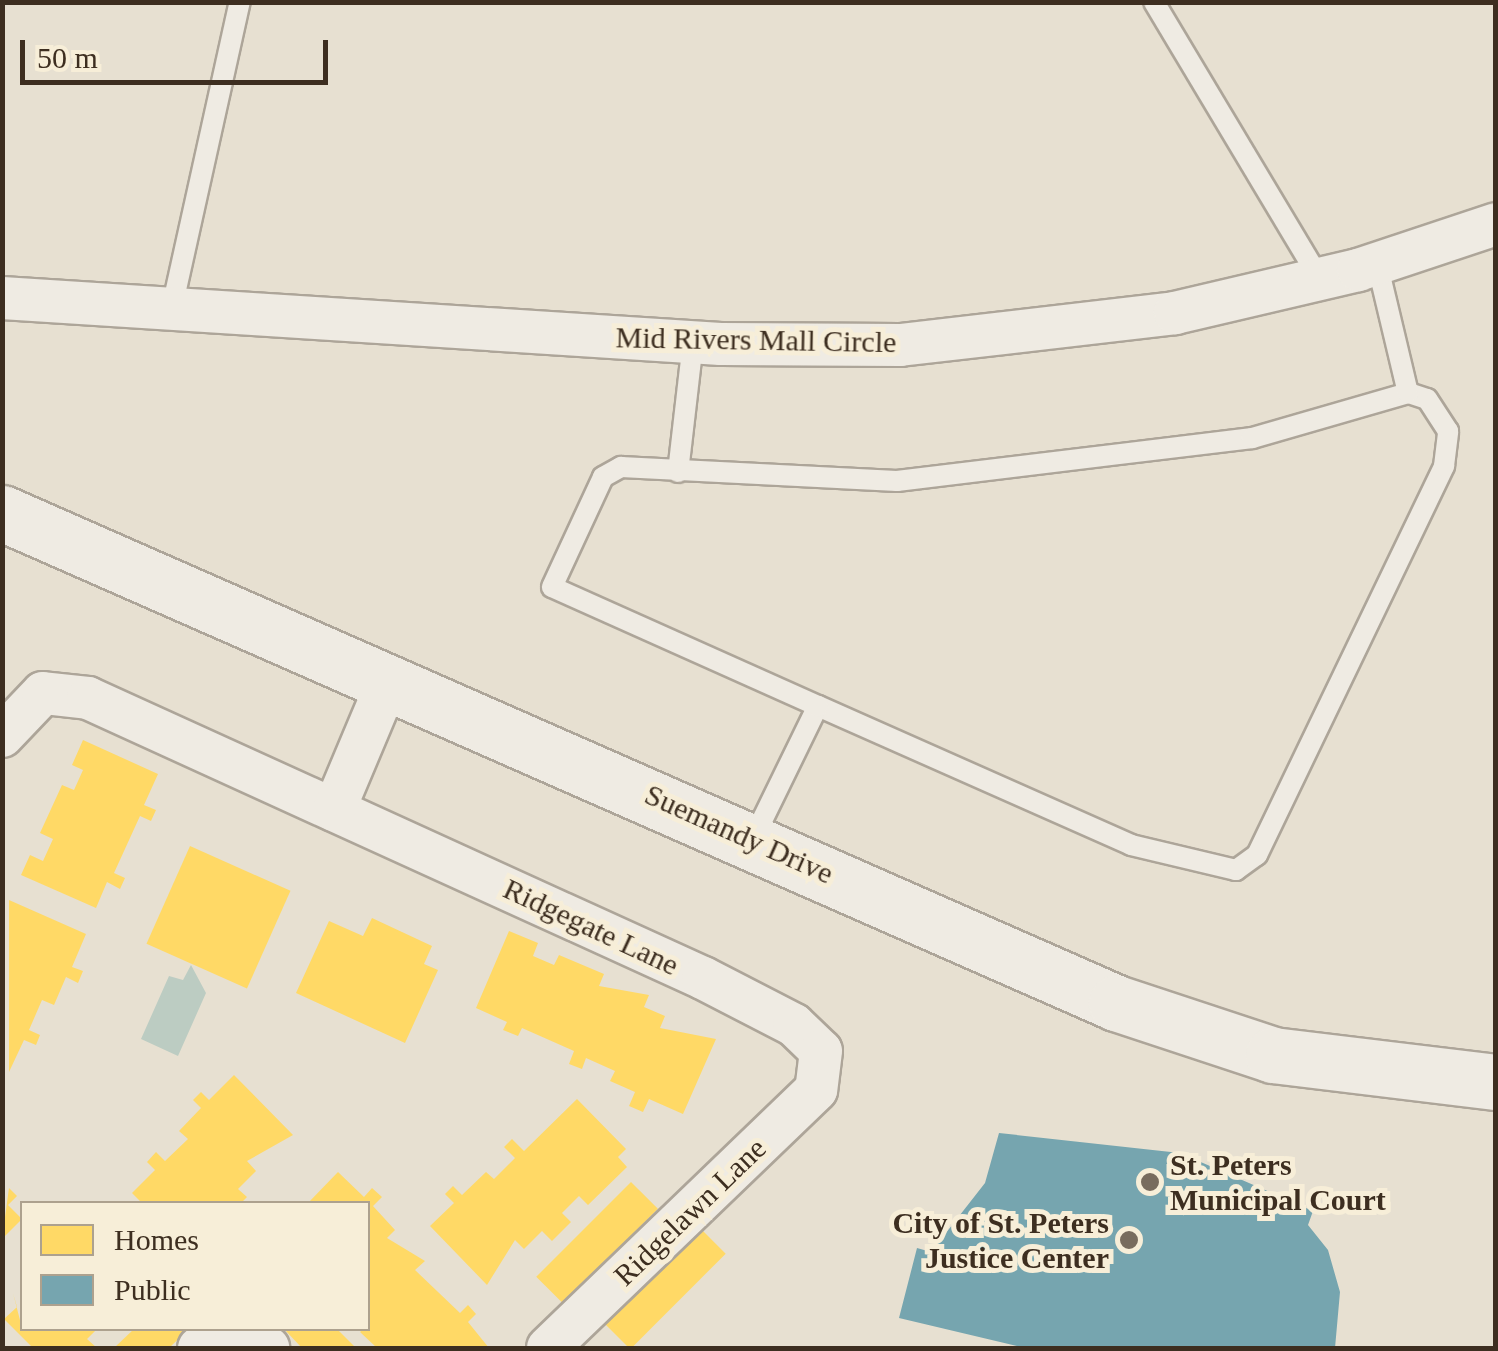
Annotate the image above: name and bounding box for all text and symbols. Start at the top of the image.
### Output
scale bar [25,20,332,82]
text: 50 m [37,41,98,74]
street label: Mid Rivers Mall Circle [615,320,897,360]
street label: Suemandy Drive [639,776,839,892]
street label: Ridgegate Lane [498,871,684,983]
street label: Ridgelawn Lane [606,1130,774,1294]
place label: St. Peters Municipal Court [1170,1147,1386,1218]
marker: St. Peters Municipal Court [1139,1171,1161,1193]
legend [20,1201,370,1331]
place label: City of St. Peters Justice Center [892,1205,1109,1276]
text: Homes [114,1223,199,1256]
marker: City of St. Peters Justice Center [1118,1229,1140,1251]
text: Public [114,1273,191,1306]

